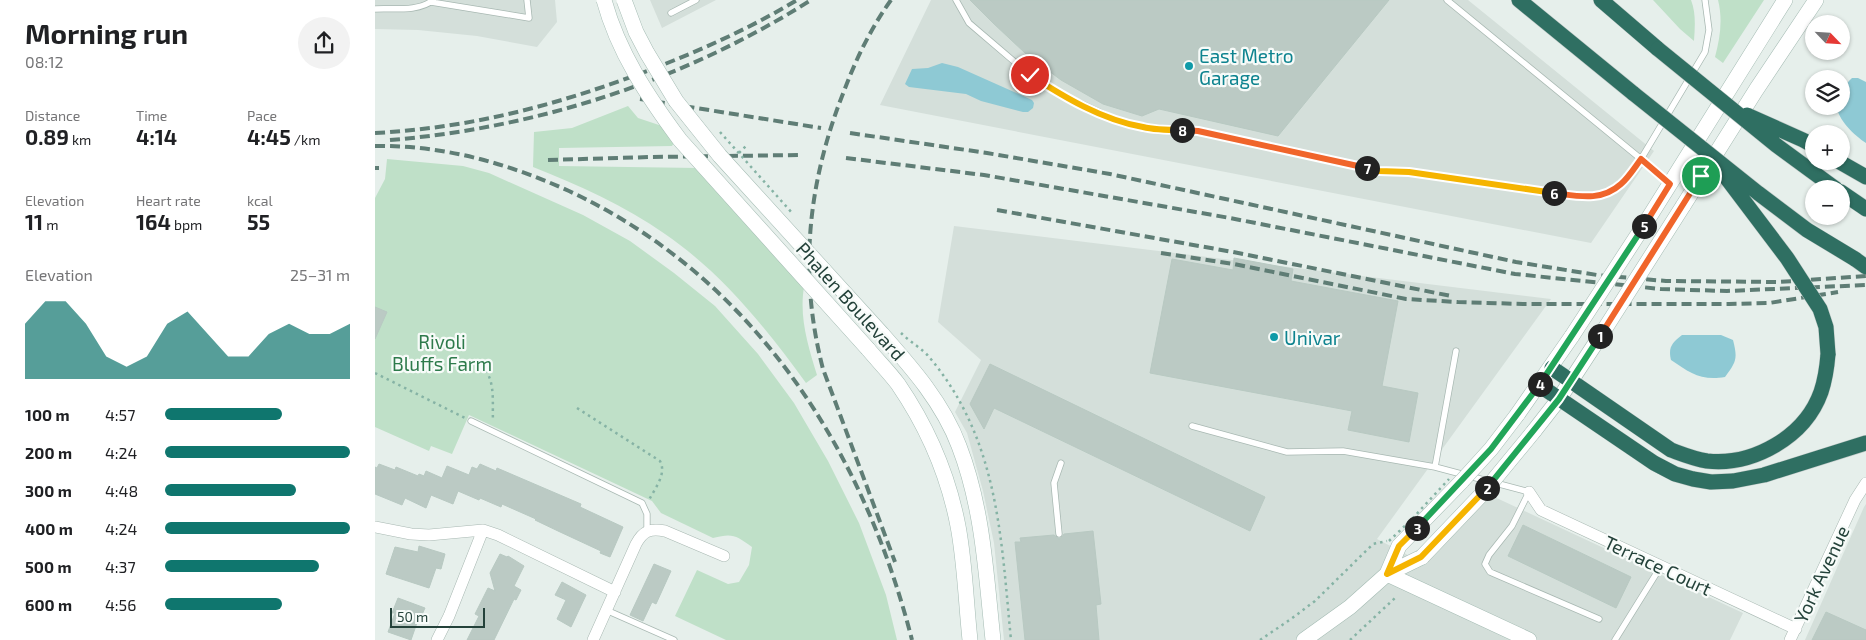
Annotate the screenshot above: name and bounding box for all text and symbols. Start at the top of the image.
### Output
north arrow [1805,15,1850,60]
map controls [1805,15,1850,225]
text: Morning run [25,16,188,50]
button: share [298,17,350,69]
place label: East Metro Garage [1199,44,1293,89]
text: 08:12 [25,52,64,71]
pin [1009,54,1051,96]
marker: East Metro Garage [1183,60,1195,72]
icon: check [1016,61,1044,89]
button: layers [1805,70,1850,115]
text: Distance [25,107,80,124]
text: Time [136,107,167,124]
text: Pace [247,107,277,124]
pin: 8 [1169,118,1195,142]
text: 8 [1178,122,1187,139]
text: 0.89 [25,124,69,149]
text: 4:14 [136,124,177,149]
text: 4:45 [247,124,291,149]
button: + [1805,125,1850,170]
text: km [69,131,91,148]
text: /km [291,131,321,148]
pin [1680,155,1722,197]
pin: 7 [1355,156,1379,180]
text: 7 [1364,160,1371,177]
icon: arrive [1687,162,1715,190]
pin: 6 [1541,180,1567,206]
button: − [1805,180,1850,225]
text: 6 [1550,185,1559,202]
text: Elevation [25,192,84,209]
text: Heart rate [136,192,201,209]
text: kcal [247,192,273,209]
text: 11 [25,209,43,234]
text: 164 [136,209,171,234]
text: 55 [247,209,270,234]
pin: 5 [1631,214,1657,238]
text: m [43,216,59,233]
text: bpm [171,216,202,233]
text: 5 [1641,218,1648,235]
street label: Phalen Boulevard [792,237,910,365]
text: Elevation [25,265,93,284]
text: 25–31 m [290,265,350,284]
pin: 1 [1587,324,1613,348]
place label: Univar [1284,326,1341,349]
text: 1 [1597,328,1604,345]
park label: Rivoli Bluffs Farm [392,330,492,375]
marker: Univar [1268,331,1280,343]
pin: 4 [1527,372,1553,396]
text: 4 [1536,376,1545,393]
text: 100 m [25,405,70,424]
text: 4:57 [105,405,135,424]
text: 200 m [25,443,72,462]
text: 4:24 [105,443,137,462]
pin: 2 [1475,476,1499,500]
text: 2 [1483,480,1492,497]
text: 300 m [25,481,72,500]
text: 4:48 [105,481,138,500]
pin: 3 [1405,516,1429,540]
text: 400 m [25,519,73,538]
text: 4:24 [105,519,137,538]
text: 3 [1414,520,1421,537]
street label: York Avenue [1788,522,1854,626]
street label: Terrace Court [1601,530,1715,600]
text: 500 m [25,557,72,576]
text: 4:37 [105,557,136,576]
text: 600 m [25,595,72,614]
text: 4:56 [105,595,136,614]
scale bar [390,605,485,628]
text: 50 m [397,608,428,625]

